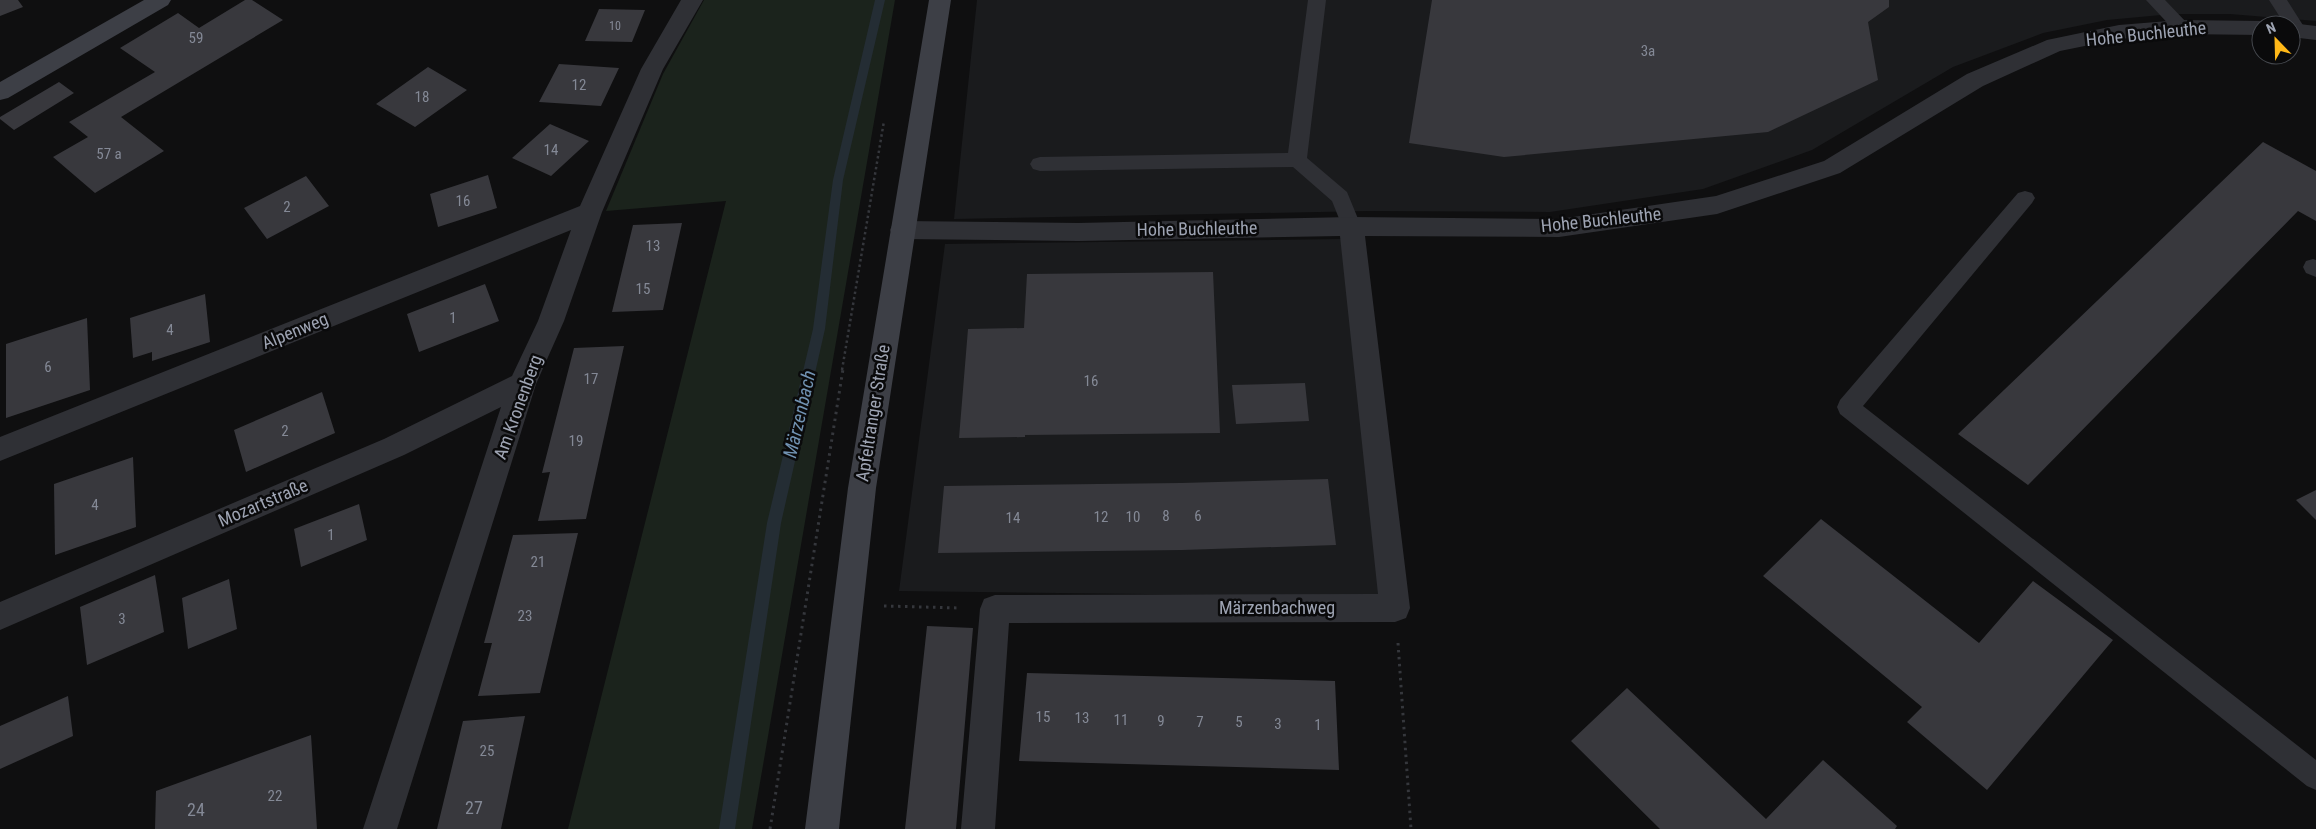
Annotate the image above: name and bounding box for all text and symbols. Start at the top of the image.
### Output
north arrow [2251,15,2301,65]
street label: Hohe Buchleuthe [2085,17,2207,50]
house number: 10 [609,19,621,33]
text: N [2264,19,2278,37]
house number: 59 [189,29,203,47]
house number: 3a [1641,42,1655,60]
house number: 12 [572,76,586,94]
house number: 18 [415,88,429,106]
house number: 14 [544,141,558,159]
house number: 57 a [96,145,122,163]
house number: 16 [456,192,470,210]
house number: 2 [283,198,291,216]
street label: Hohe Buchleuthe [1540,203,1662,236]
street label: Hohe Buchleuthe [1136,217,1258,240]
house number: 13 [646,237,660,255]
house number: 15 [636,280,650,298]
street label: Alpenweg [259,308,331,353]
house number: 1 [449,309,457,327]
house number: 4 [166,321,174,339]
street label: Apfeltranger Straße [851,343,894,483]
street label: Am Kronenberg [489,352,546,462]
house number: 6 [44,358,52,376]
water label: Märzenbach [778,368,821,460]
house number: 17 [584,370,598,388]
house number: 16 [1084,372,1098,390]
house number: 2 [281,422,289,440]
house number: 19 [569,432,583,450]
street label: Mozartstraße [215,474,311,531]
house number: 4 [91,496,99,514]
house number: 8 [1162,507,1170,525]
house number: 6 [1194,507,1202,525]
house number: 12 [1094,508,1108,526]
house number: 10 [1126,508,1140,526]
house number: 14 [1006,509,1020,527]
house number: 1 [327,526,335,544]
house number: 21 [531,553,545,571]
street label: Märzenbachweg [1219,597,1335,618]
house number: 23 [518,607,532,625]
house number: 3 [118,610,126,628]
house number: 15 [1036,708,1050,726]
house number: 13 [1075,709,1089,727]
house number: 11 [1114,711,1128,729]
house number: 9 [1157,712,1165,730]
house number: 7 [1196,713,1204,731]
house number: 5 [1235,713,1243,731]
house number: 3 [1274,715,1282,733]
house number: 1 [1314,716,1322,734]
house number: 25 [480,742,494,760]
house number: 22 [268,787,282,805]
house number: 27 [465,797,483,818]
house number: 24 [187,799,205,820]

